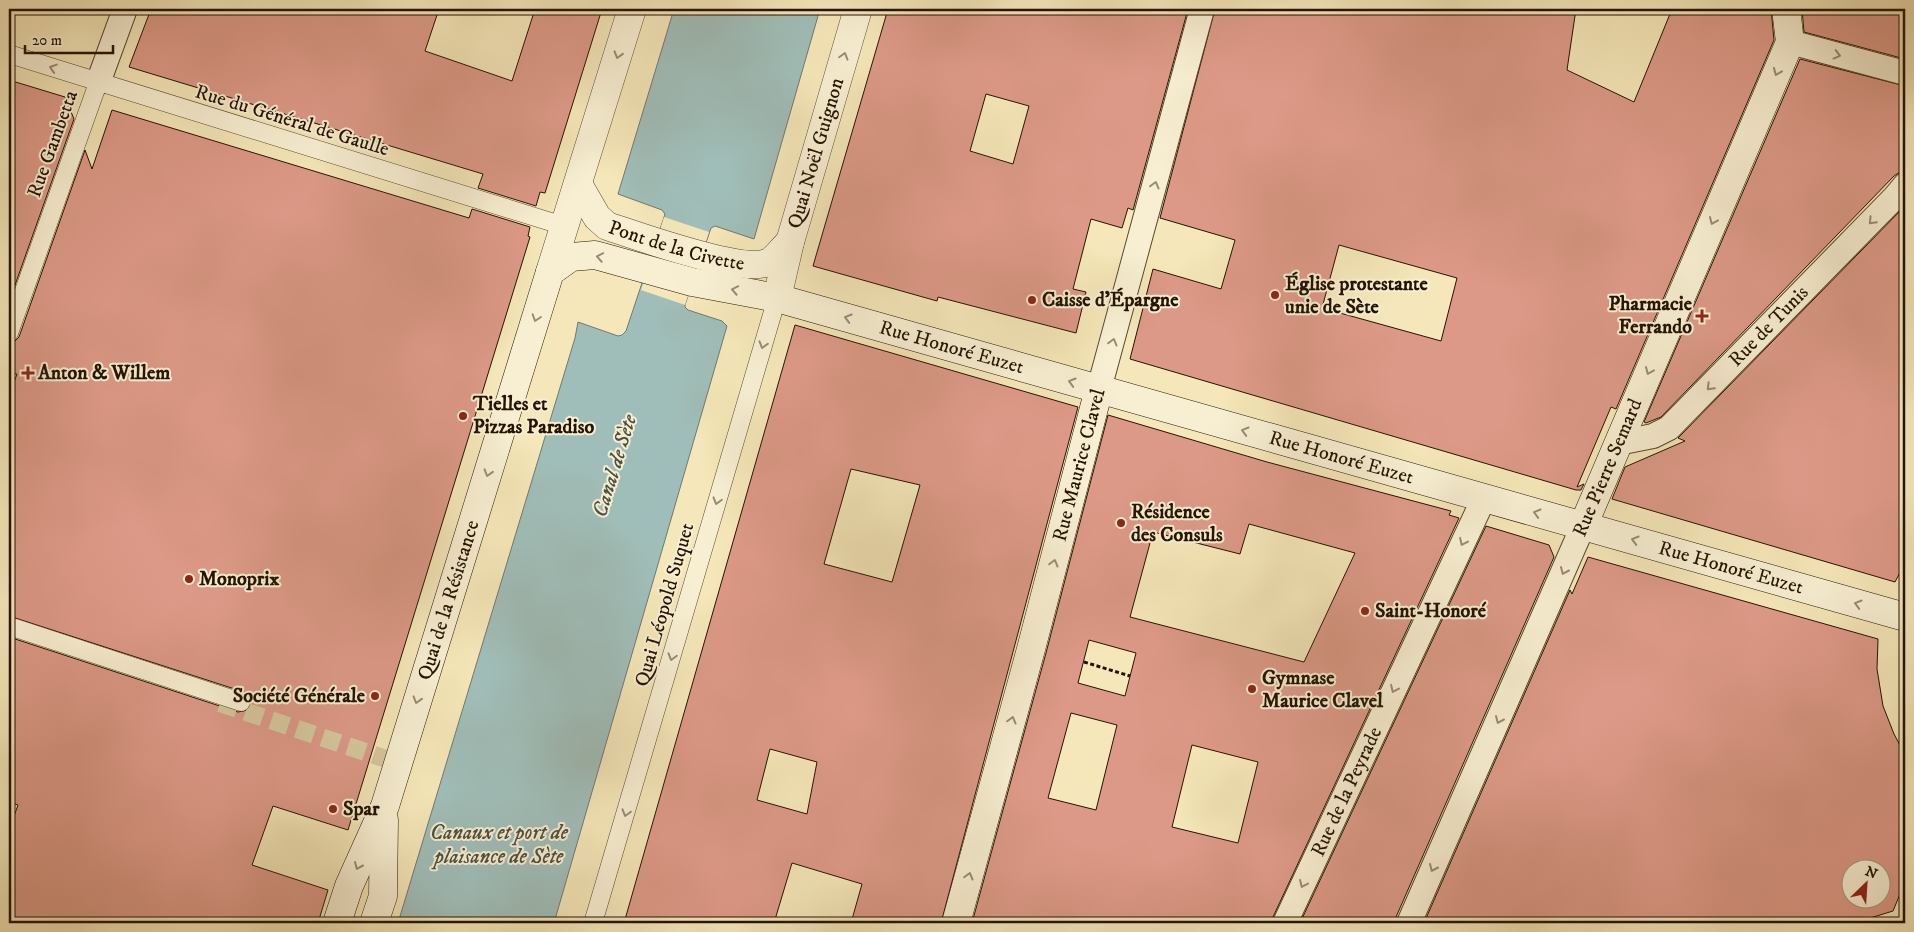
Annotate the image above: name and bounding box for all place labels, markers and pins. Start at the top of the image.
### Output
place label: Église protestante unie de Sète [1285,271,1428,320]
place label: Caisse d'Épargne [1042,287,1179,313]
marker: Église protestante unie de Sète [1269,289,1281,301]
place label: Pharmacie Ferrando [1608,292,1693,340]
marker: Caisse d'Épargne [1026,294,1038,306]
marker: Pharmacie Ferrando [1696,310,1708,322]
place label: Anton & Willem [37,361,170,386]
marker: Anton & Willem [22,367,34,379]
place label: Tielles et Pizzas Paradiso [472,392,594,440]
marker: Tielles et Pizzas Paradiso [457,410,469,422]
place label: Résidence des Consuls [1131,500,1223,548]
marker: Résidence des Consuls [1115,517,1127,529]
place label: Monoprix [199,567,279,592]
marker: Monoprix [183,573,195,585]
place label: Saint-Honoré [1375,599,1487,624]
marker: Saint-Honoré [1359,605,1371,617]
place label: Gymnase Maurice Clavel [1262,666,1384,714]
marker: Gymnase Maurice Clavel [1246,683,1258,695]
place label: Société Générale [233,684,366,709]
marker: Société Générale [369,690,381,702]
place label: Spar [343,797,380,822]
marker: Spar [327,803,339,815]

